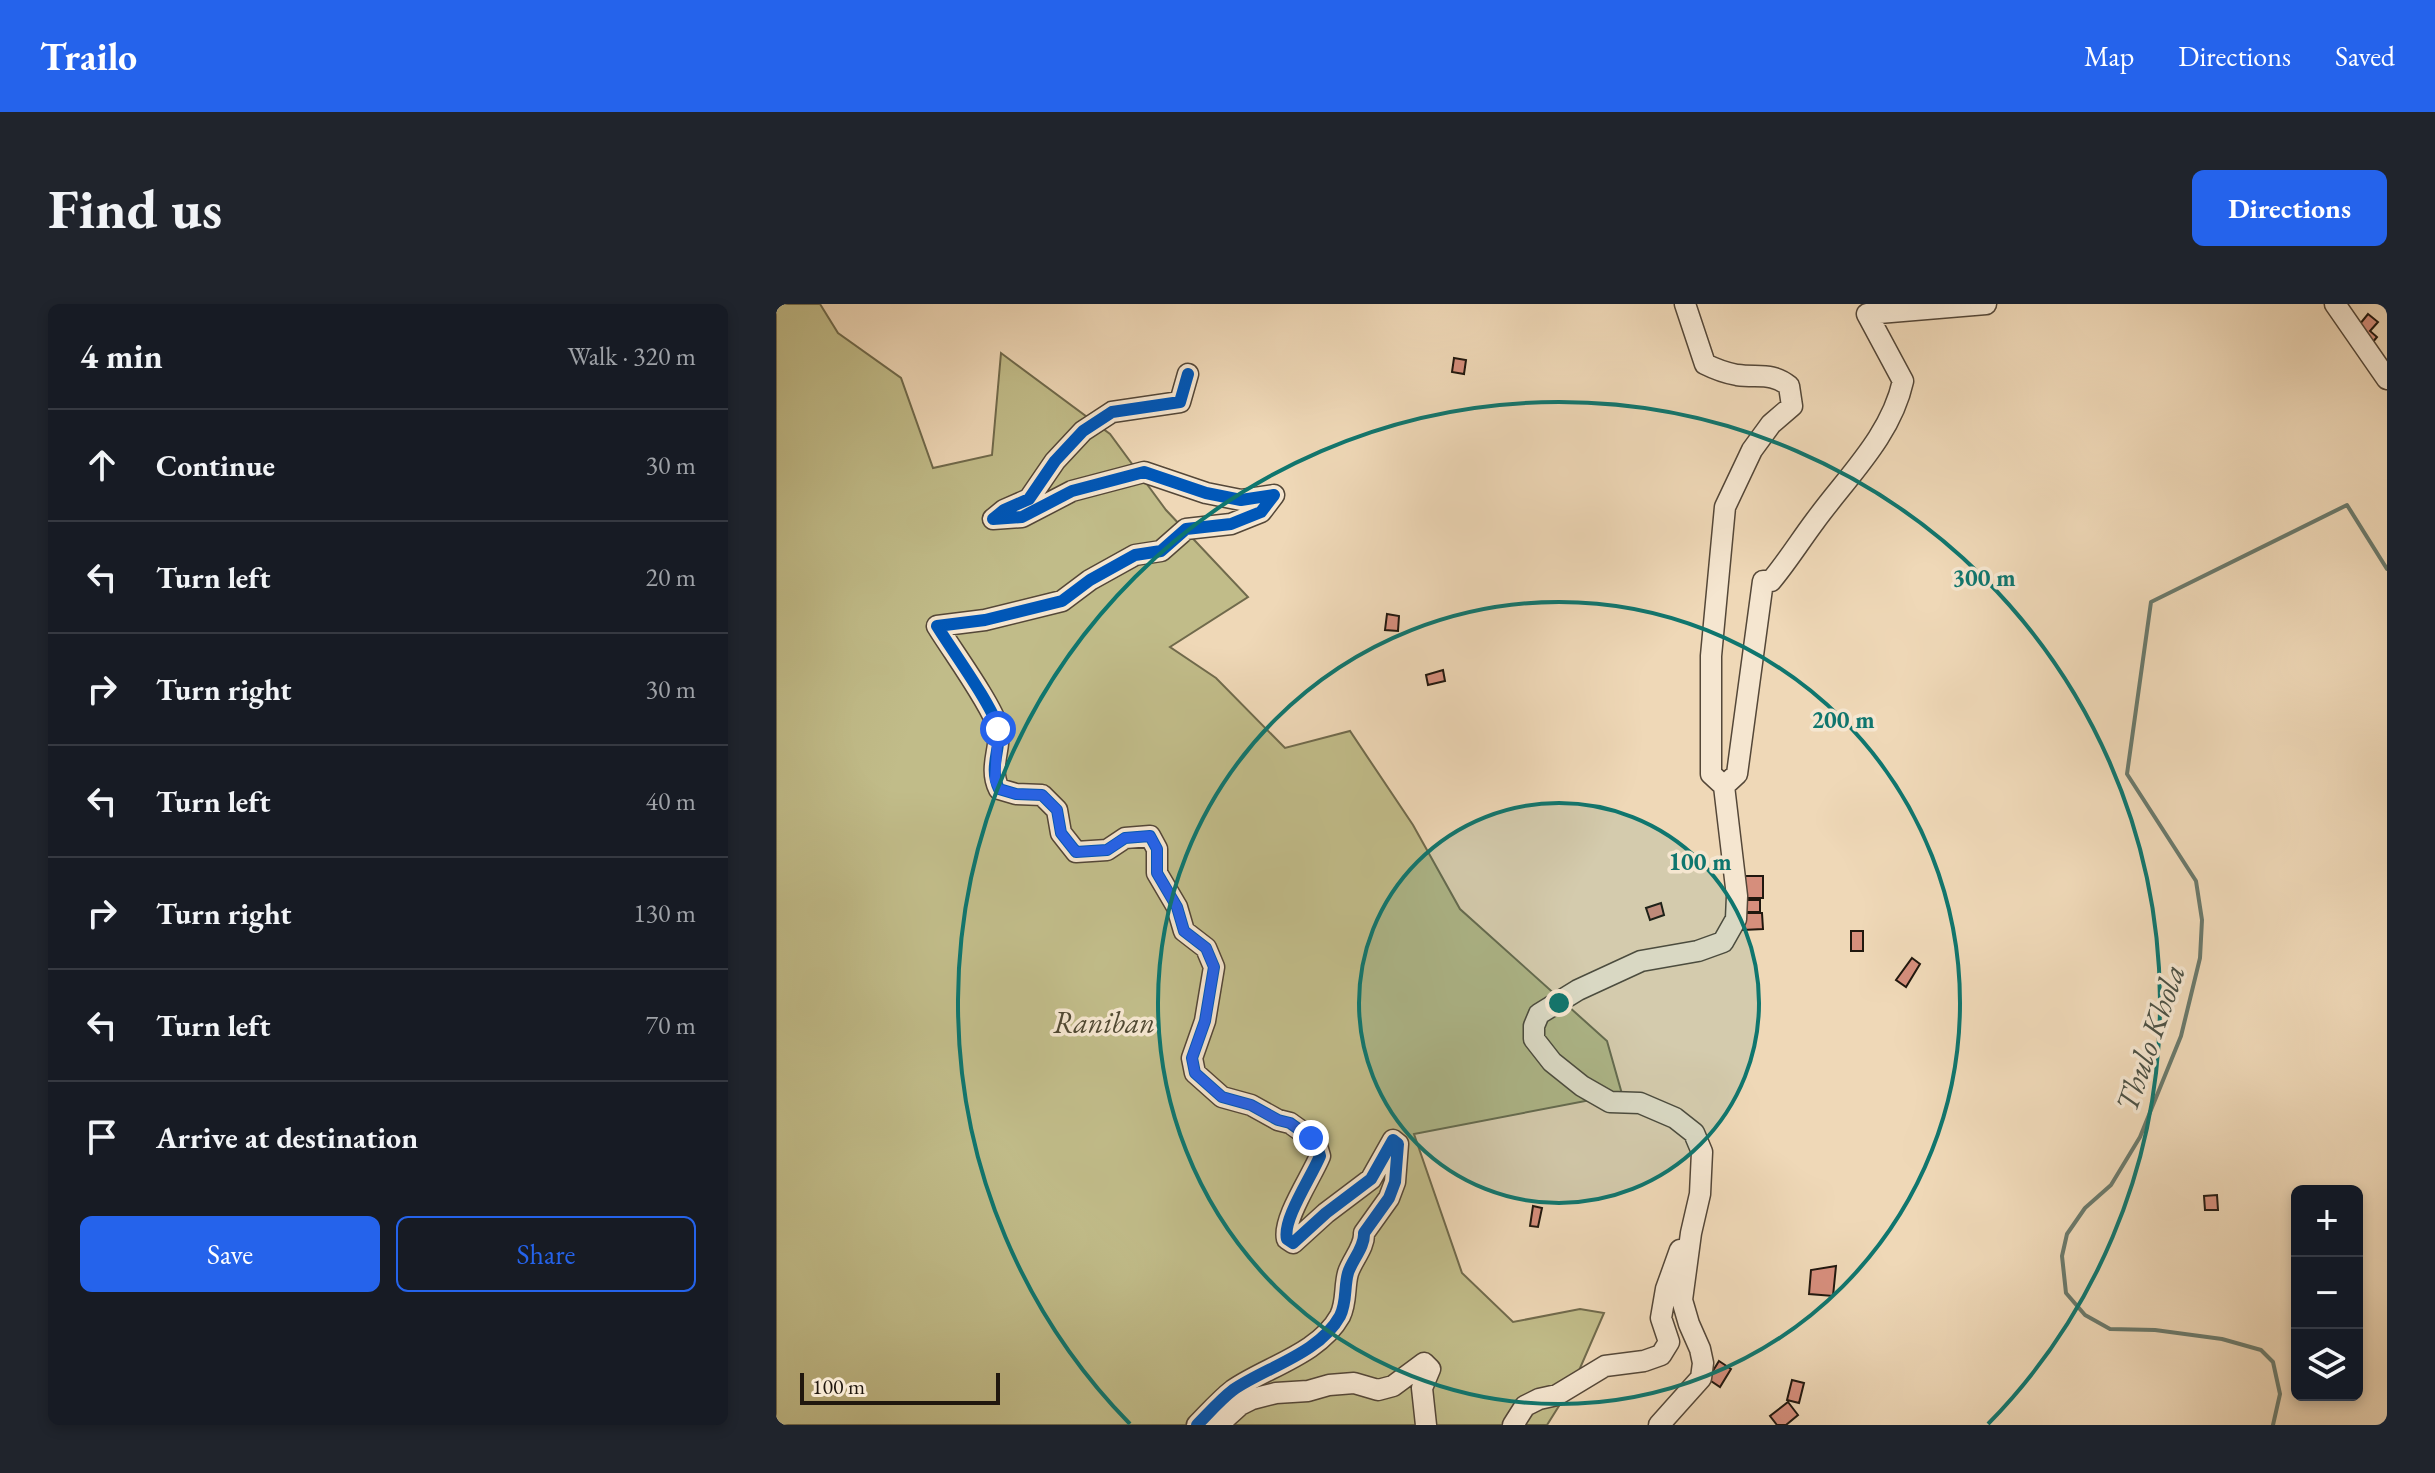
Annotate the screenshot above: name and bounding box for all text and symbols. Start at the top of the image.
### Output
text: Trailo [40,32,137,81]
text: Map [2084,38,2134,74]
text: Directions [2178,38,2291,74]
text: Saved [2335,38,2395,74]
button: Directions [2192,170,2387,246]
text: Find us [48,172,222,245]
text: 4 min [80,334,163,378]
text: Walk · 320 m [568,339,696,373]
icon: ahead [80,443,124,487]
text: Continue [156,446,275,485]
text: 30 m [646,448,696,482]
icon: left [80,555,124,599]
text: Turn left [156,558,270,597]
text: 20 m [646,560,696,594]
text: 300 m [1952,562,2016,593]
icon: right [80,667,124,711]
text: Turn right [156,670,292,709]
text: 30 m [646,672,696,706]
text: 200 m [1811,704,1875,735]
route start [980,711,1016,747]
icon: left [80,779,124,823]
text: Turn left [156,782,270,821]
text: 40 m [646,784,696,818]
text: 100 m [1668,846,1732,877]
icon: right [80,891,124,935]
text: Turn right [156,894,292,933]
text: 130 m [633,896,696,930]
water label: Thulo Khola [2105,959,2195,1117]
centre of rings [1545,989,1573,1017]
icon: left [80,1003,124,1047]
park label: Raniban [1053,1003,1155,1042]
text: Turn left [156,1006,270,1045]
text: 70 m [646,1008,696,1042]
icon: arrive [80,1115,124,1159]
text: Arrive at destination [156,1118,418,1157]
route end [1293,1120,1329,1156]
map controls [2291,1185,2363,1401]
button: + [2291,1185,2363,1257]
button: Save [80,1216,380,1292]
button: Share [396,1216,696,1292]
button: − [2291,1257,2363,1329]
button: layers [2291,1329,2363,1401]
scale bar [800,1369,1000,1405]
text: 100 m [812,1372,865,1401]

